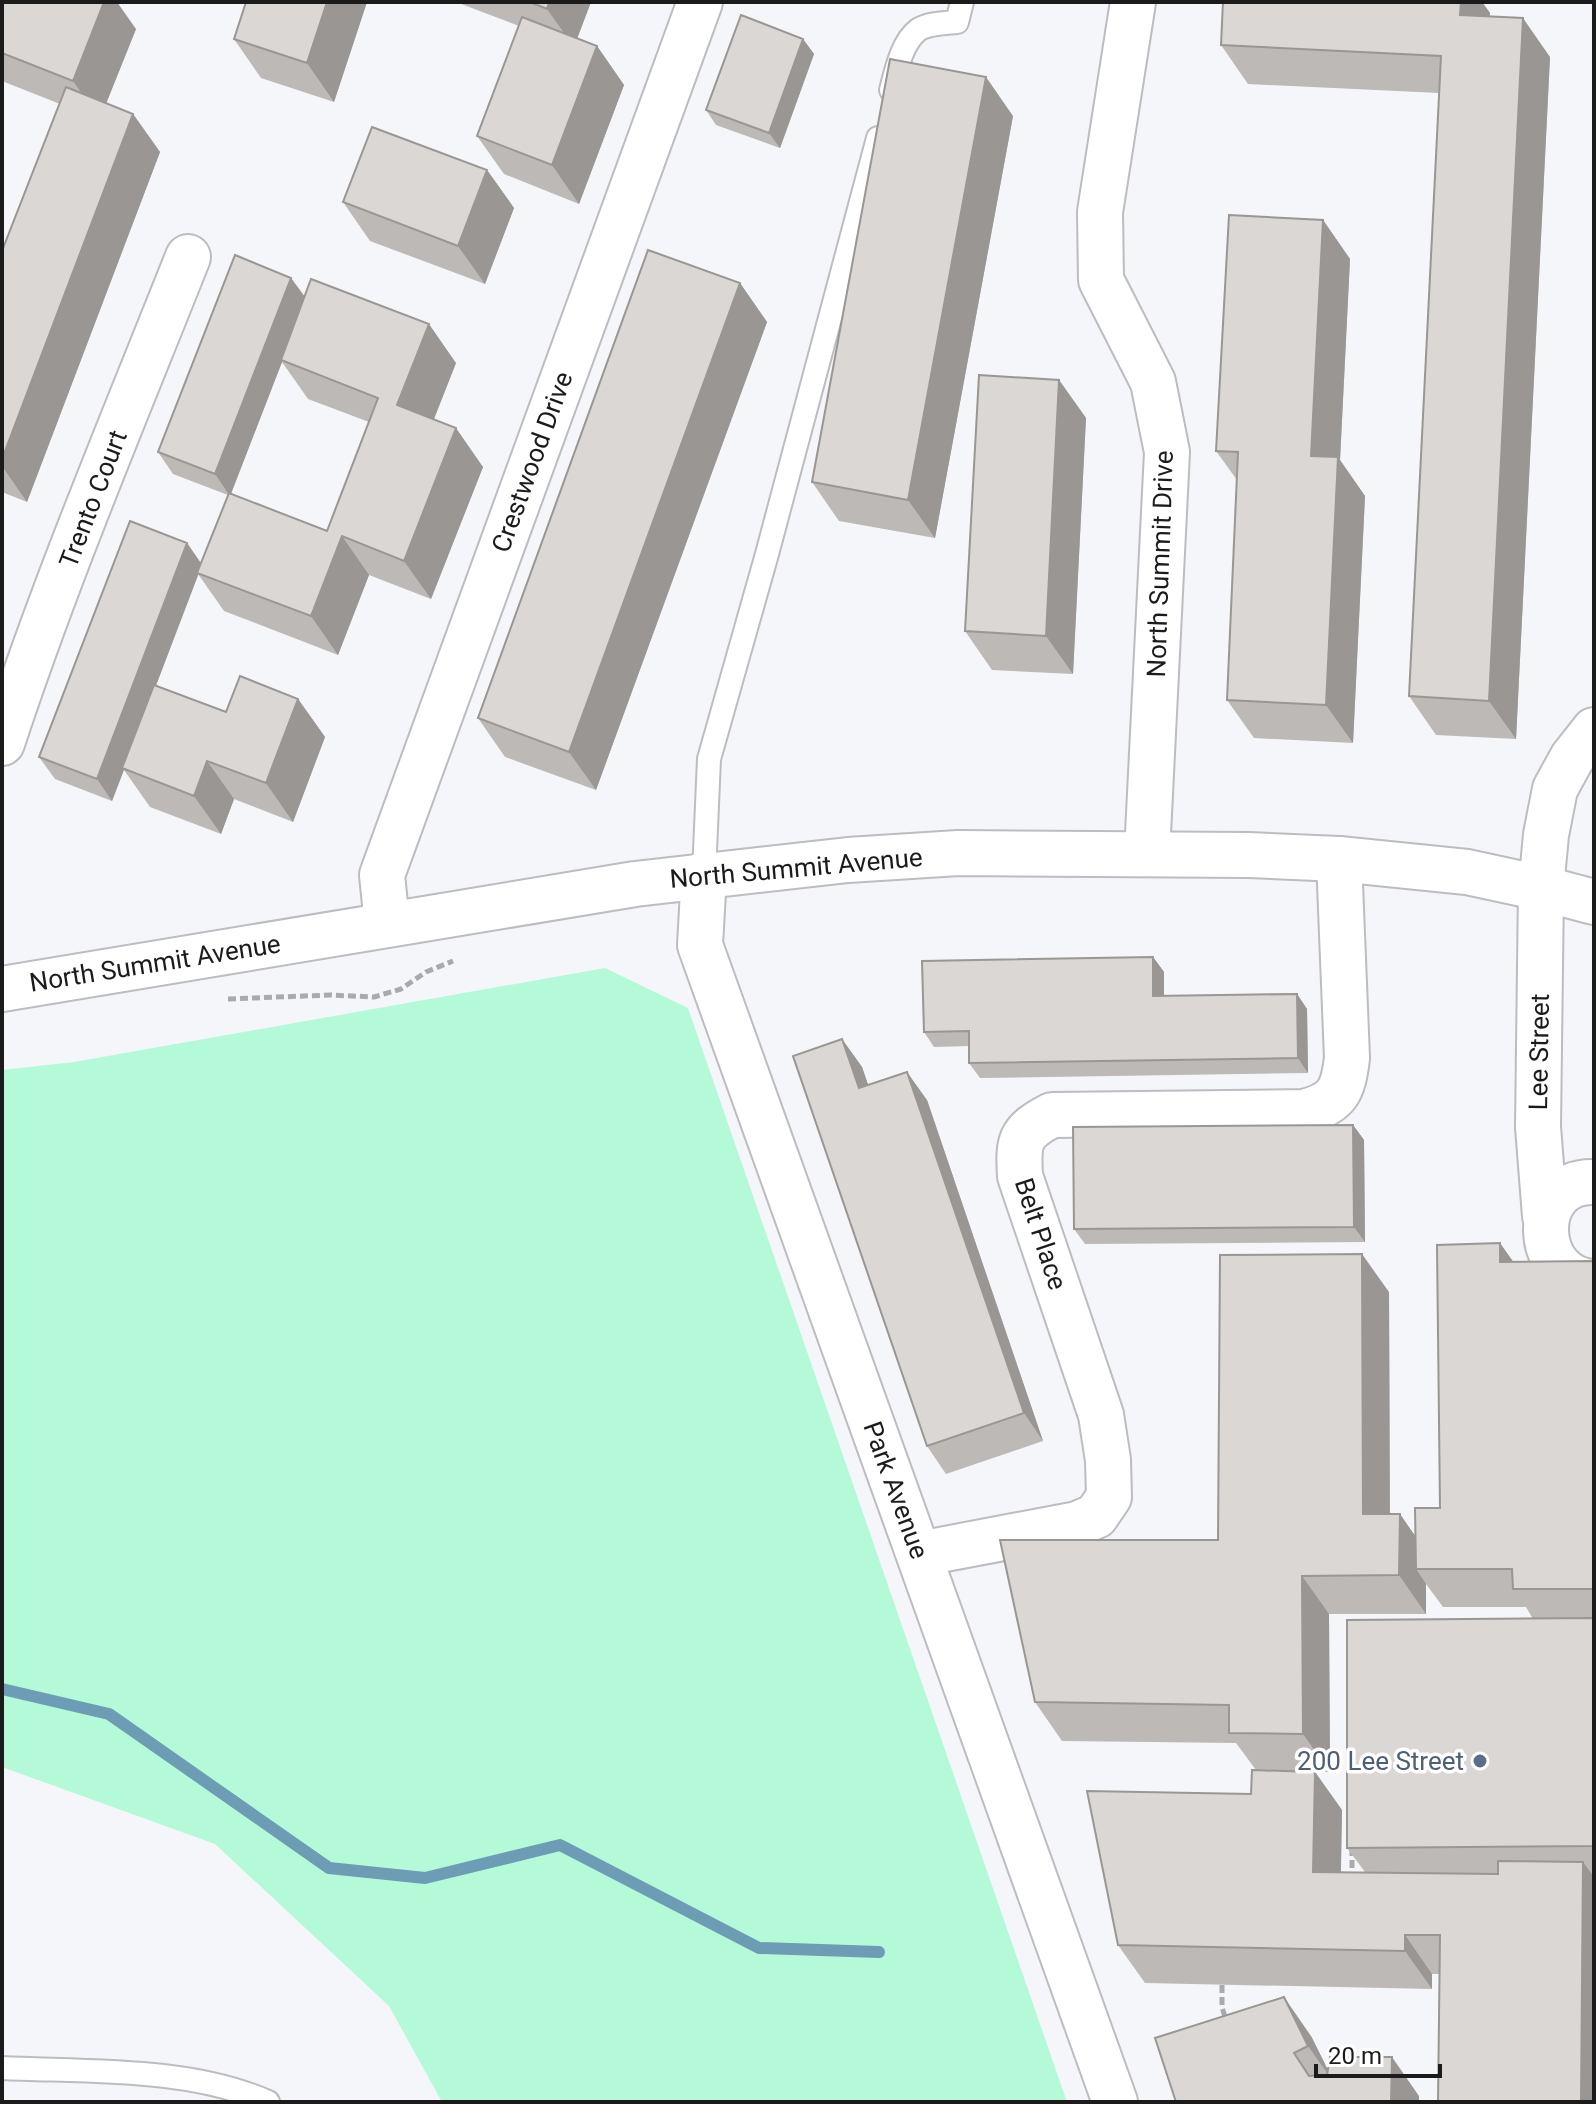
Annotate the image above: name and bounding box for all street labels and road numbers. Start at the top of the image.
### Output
street label: Crestwood Drive [485,368,579,556]
street label: Trento Court [53,426,133,572]
street label: North Summit Drive [1141,450,1179,678]
street label: North Summit Avenue [668,842,924,894]
street label: North Summit Avenue [27,928,283,998]
street label: Lee Street [1523,993,1555,1111]
street label: Belt Place [1009,1174,1073,1294]
street label: Park Avenue [857,1417,935,1563]

